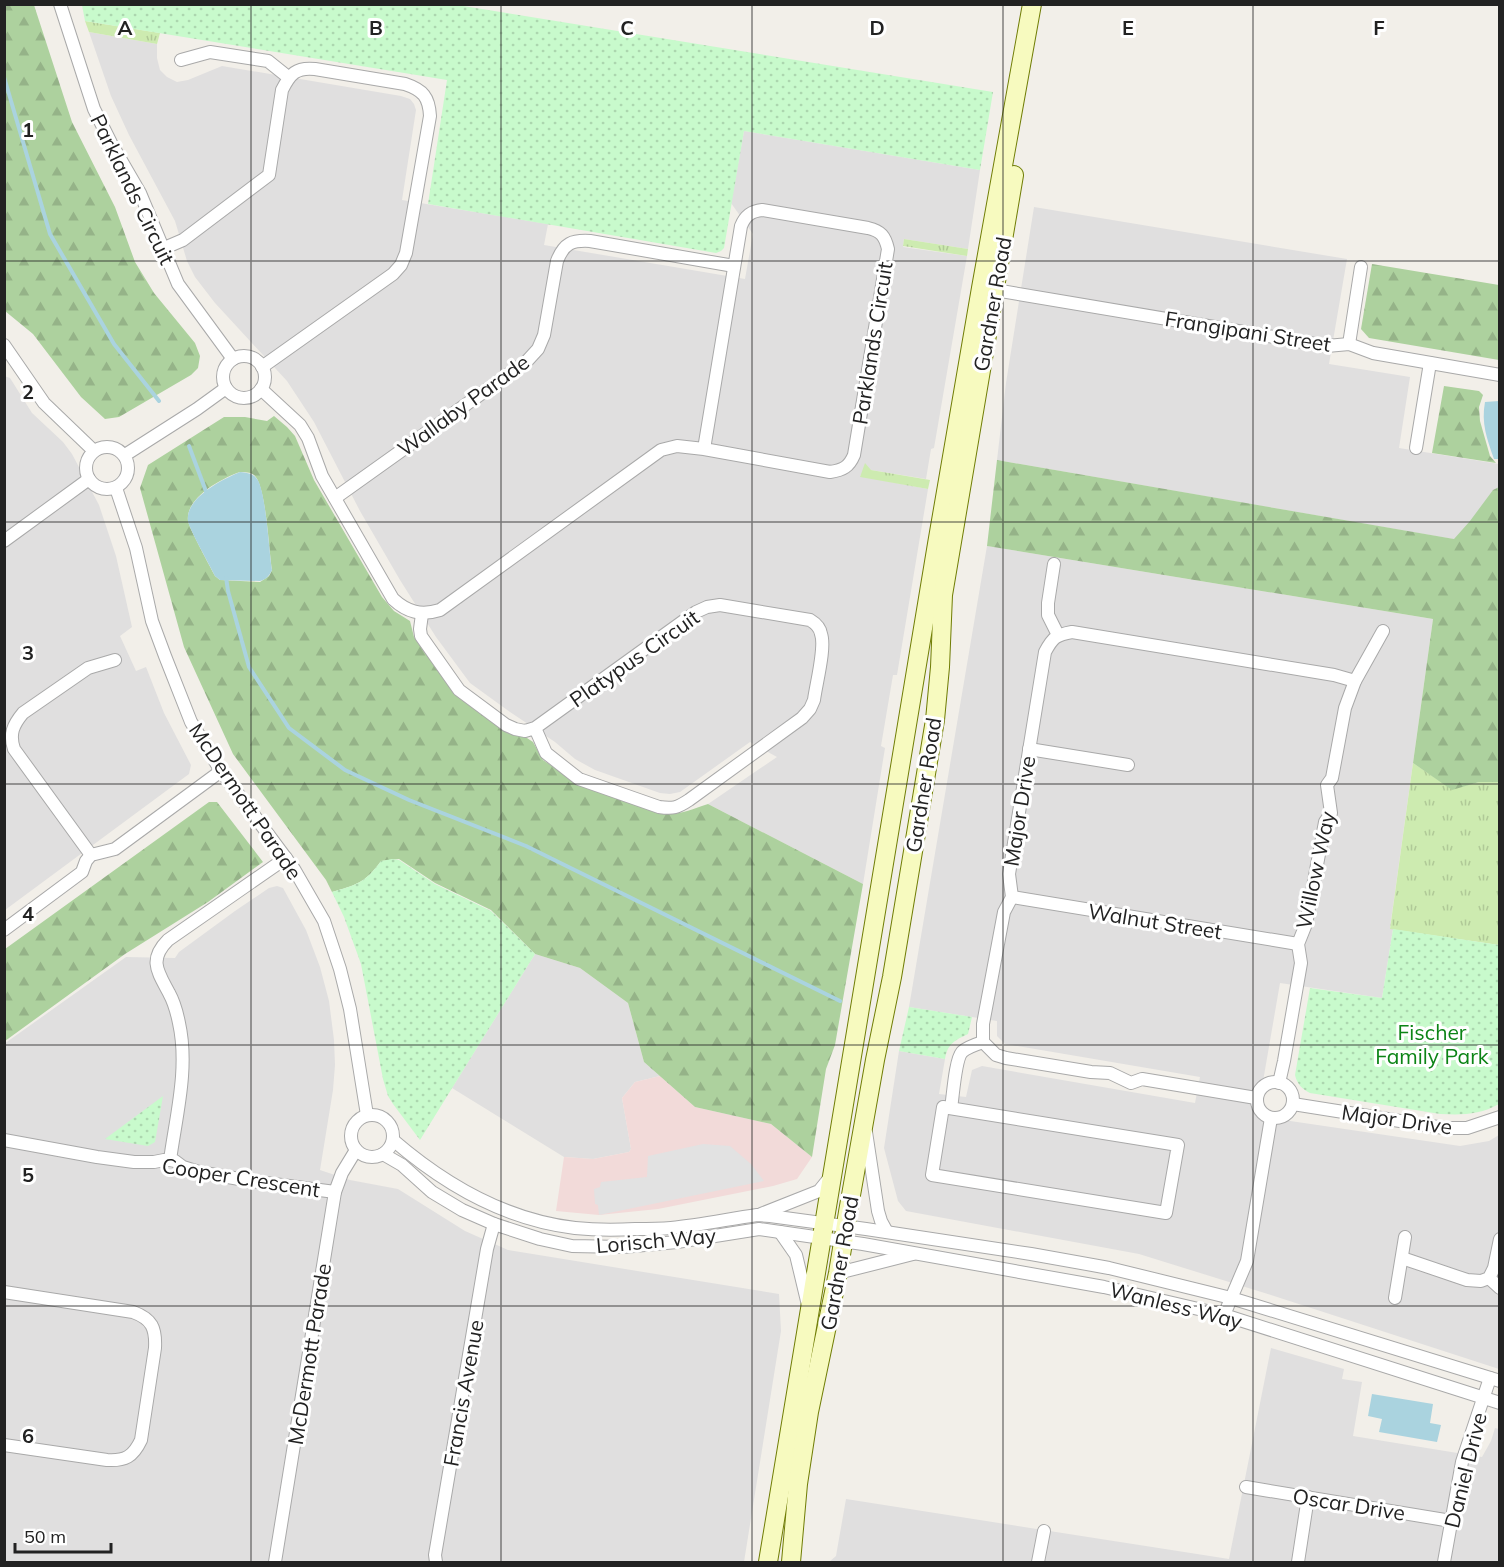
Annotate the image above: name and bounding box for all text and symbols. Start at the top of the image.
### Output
text: A [118,15,133,40]
text: B [369,15,383,40]
text: C [620,15,634,40]
text: D [869,15,885,40]
text: E [1122,15,1134,40]
text: F [1373,15,1385,40]
street label: Parklands Circuit [85,109,181,269]
text: 1 [22,117,34,142]
street label: Gardner Road [967,235,1017,373]
street label: Parklands Circuit [846,260,898,426]
street label: Frangipani Street [1163,305,1333,357]
street label: Wallaby Parade [392,349,534,461]
text: 2 [22,379,34,404]
street label: Platypus Circuit [564,604,704,712]
text: 3 [22,640,34,665]
street label: Gardner Road [899,716,947,854]
street label: McDermott Parade [184,718,308,884]
street label: Major Drive [997,754,1041,868]
street label: Willow Way [1290,809,1340,931]
street label: Walnut Street [1086,898,1224,944]
text: 4 [22,901,34,926]
park label: Fischer Family Park [1375,1019,1489,1069]
street label: Major Drive [1340,1098,1454,1140]
street label: Cooper Crescent [160,1152,322,1202]
text: 5 [22,1162,34,1187]
street label: Gardner Road [814,1194,864,1332]
street label: Lorisch Way [595,1222,717,1258]
street label: McDermott Parade [282,1261,336,1447]
street label: Wanless Way [1107,1276,1245,1334]
street label: Francis Avenue [437,1318,489,1468]
street label: Daniel Drive [1438,1409,1492,1531]
text: 6 [22,1423,34,1448]
street label: Oscar Drive [1291,1482,1407,1526]
scale bar [15,1516,111,1554]
text: 50 m [24,1525,66,1548]

